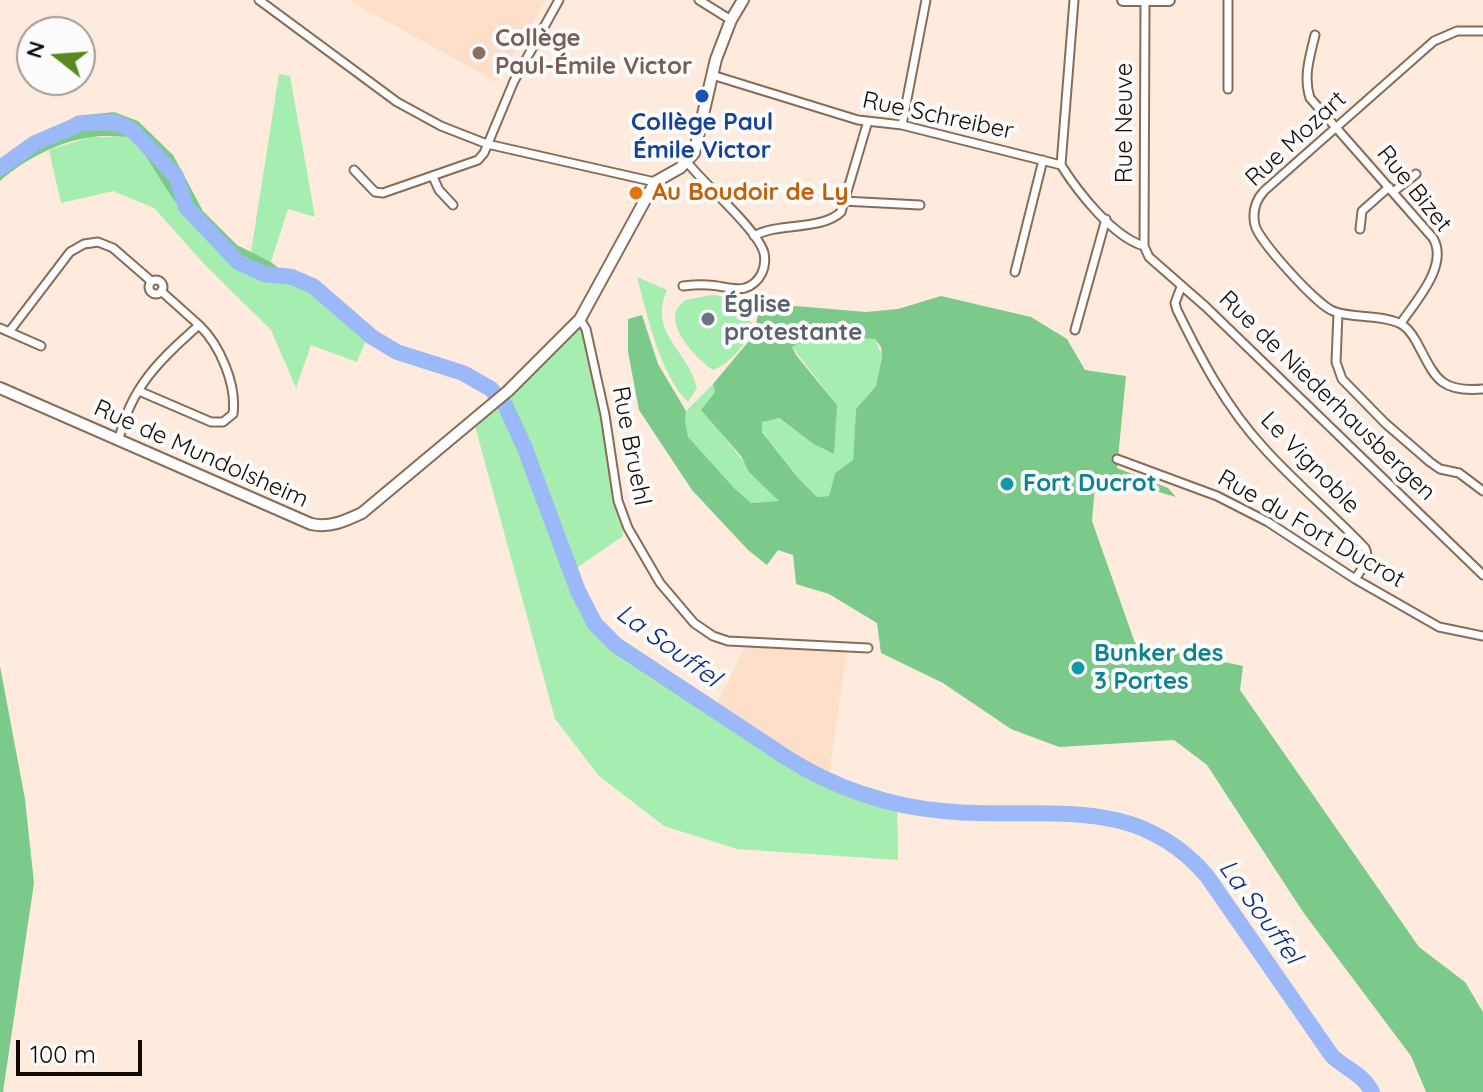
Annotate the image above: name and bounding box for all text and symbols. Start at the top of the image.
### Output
north arrow [16,16,96,96]
place label: Collège Paul-Émile Victor [495,25,692,81]
text: N [19,38,51,61]
marker: Collège Paul-Émile Victor [470,44,488,62]
street label: Rue Neuve [1111,63,1139,183]
street label: Rue Mozart [1240,85,1352,193]
street label: Rue Schreiber [860,86,1016,146]
marker: Collège Paul Émile Victor [693,87,711,105]
place label: Collège Paul Émile Victor [631,109,773,165]
street label: Rue Bizet [1370,140,1458,238]
place label: Au Boudoir de Ly [652,179,849,207]
marker: Au Boudoir de Ly [627,184,645,202]
street label: Rue de Niederhausbergen [1213,285,1441,507]
place label: Église protestante [724,291,862,347]
marker: Église protestante [699,310,717,328]
street label: Rue Bruehl [605,384,657,508]
street label: Rue de Mundolsheim [89,394,313,514]
street label: Le Vignoble [1254,406,1366,520]
street label: Rue du Fort Ducrot [1212,464,1410,594]
place label: Fort Ducrot [1023,470,1156,498]
marker: Fort Ducrot [998,475,1016,493]
water label: La Souffel [610,598,726,694]
place label: Bunker des 3 Portes [1094,640,1223,696]
marker: Bunker des 3 Portes [1069,659,1087,677]
water label: La Souffel [1212,854,1308,970]
scale bar [20,1024,146,1074]
text: 100 m [30,1039,96,1069]

